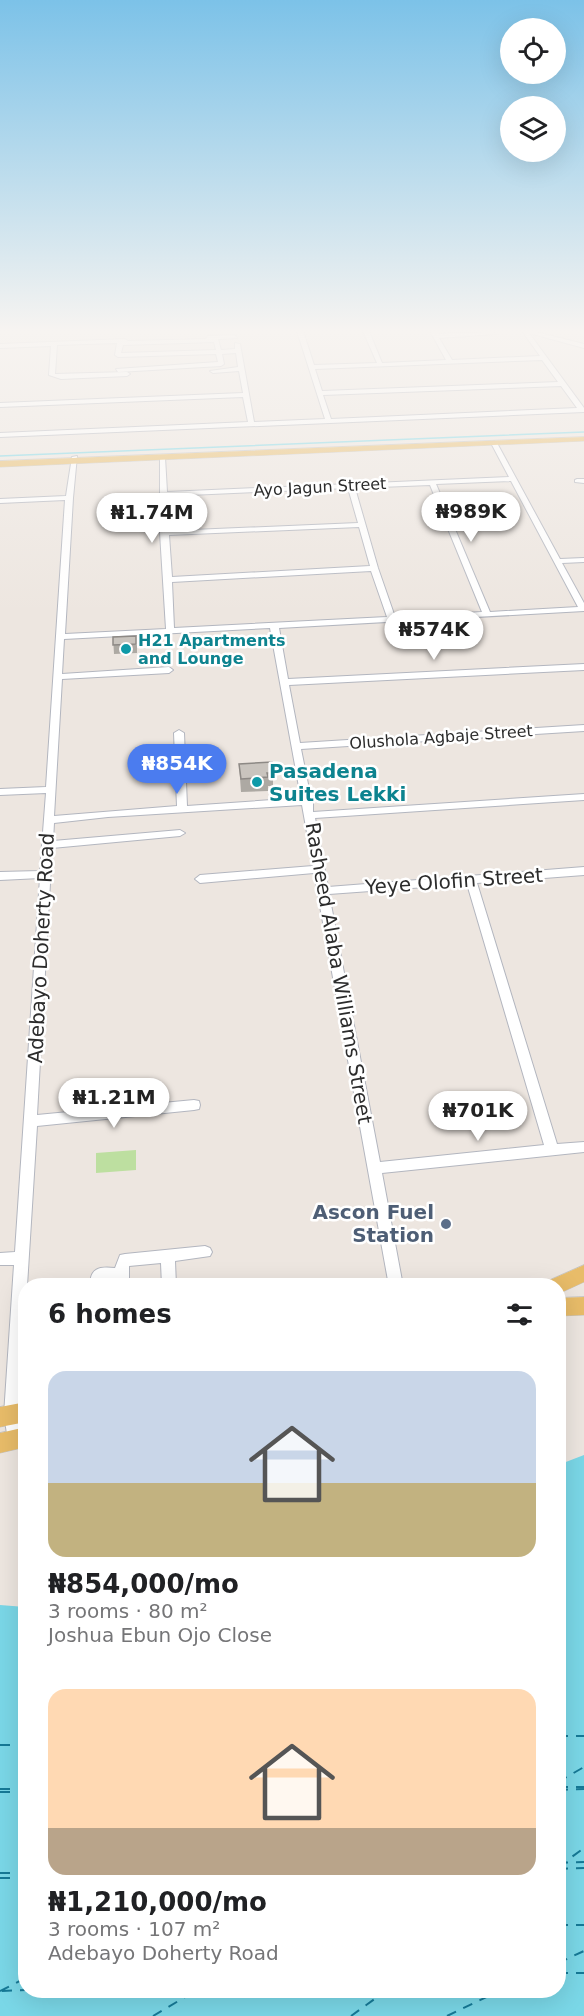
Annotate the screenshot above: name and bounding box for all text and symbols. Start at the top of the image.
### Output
map controls [500,18,566,162]
button: locate [500,18,566,84]
button: layers [500,96,566,162]
street label: Ayo Jagun Street [253,474,387,500]
pin: ₦989K [429,492,513,543]
pin: ₦1.74M [103,493,201,544]
text: ₦989K [435,499,507,523]
text: ₦1.74M [110,500,194,524]
pin: ₦574K [392,610,476,661]
text: ₦574K [398,617,470,641]
place label: H21 Apartments and Lounge [138,631,285,668]
marker: H21 Apartments and Lounge [119,642,133,656]
street label: Olushola Agbaje Street [349,721,533,753]
pin: ₦854K [135,744,219,795]
text: ₦854K [141,751,213,775]
place label: Pasadena Suites Lekki [269,759,406,806]
marker: Pasadena Suites Lekki [250,775,264,789]
street label: Rasheed Alaba Williams Street [301,820,377,1126]
street label: Adebayo Doherty Road [23,832,59,1064]
street label: Yeye Olofin Street [363,863,544,899]
pin: ₦1.21M [65,1078,163,1129]
text: ₦1.21M [72,1085,156,1109]
pin: ₦701K [436,1091,520,1142]
text: ₦701K [442,1098,514,1122]
place label: Ascon Fuel Station [312,1200,434,1247]
marker: Ascon Fuel Station [439,1217,453,1231]
icon: filters [503,1298,536,1331]
text: 6 homes [48,1299,172,1329]
icon: home [238,1410,346,1518]
text: ₦854,000/mo [48,1569,239,1599]
text: 3 rooms · 80 m² [48,1599,208,1623]
text: Joshua Ebun Ojo Close [48,1623,272,1647]
icon: home [238,1728,346,1836]
text: ₦1,210,000/mo [48,1887,267,1917]
text: 3 rooms · 107 m² [48,1917,220,1941]
text: Adebayo Doherty Road [48,1941,279,1965]

